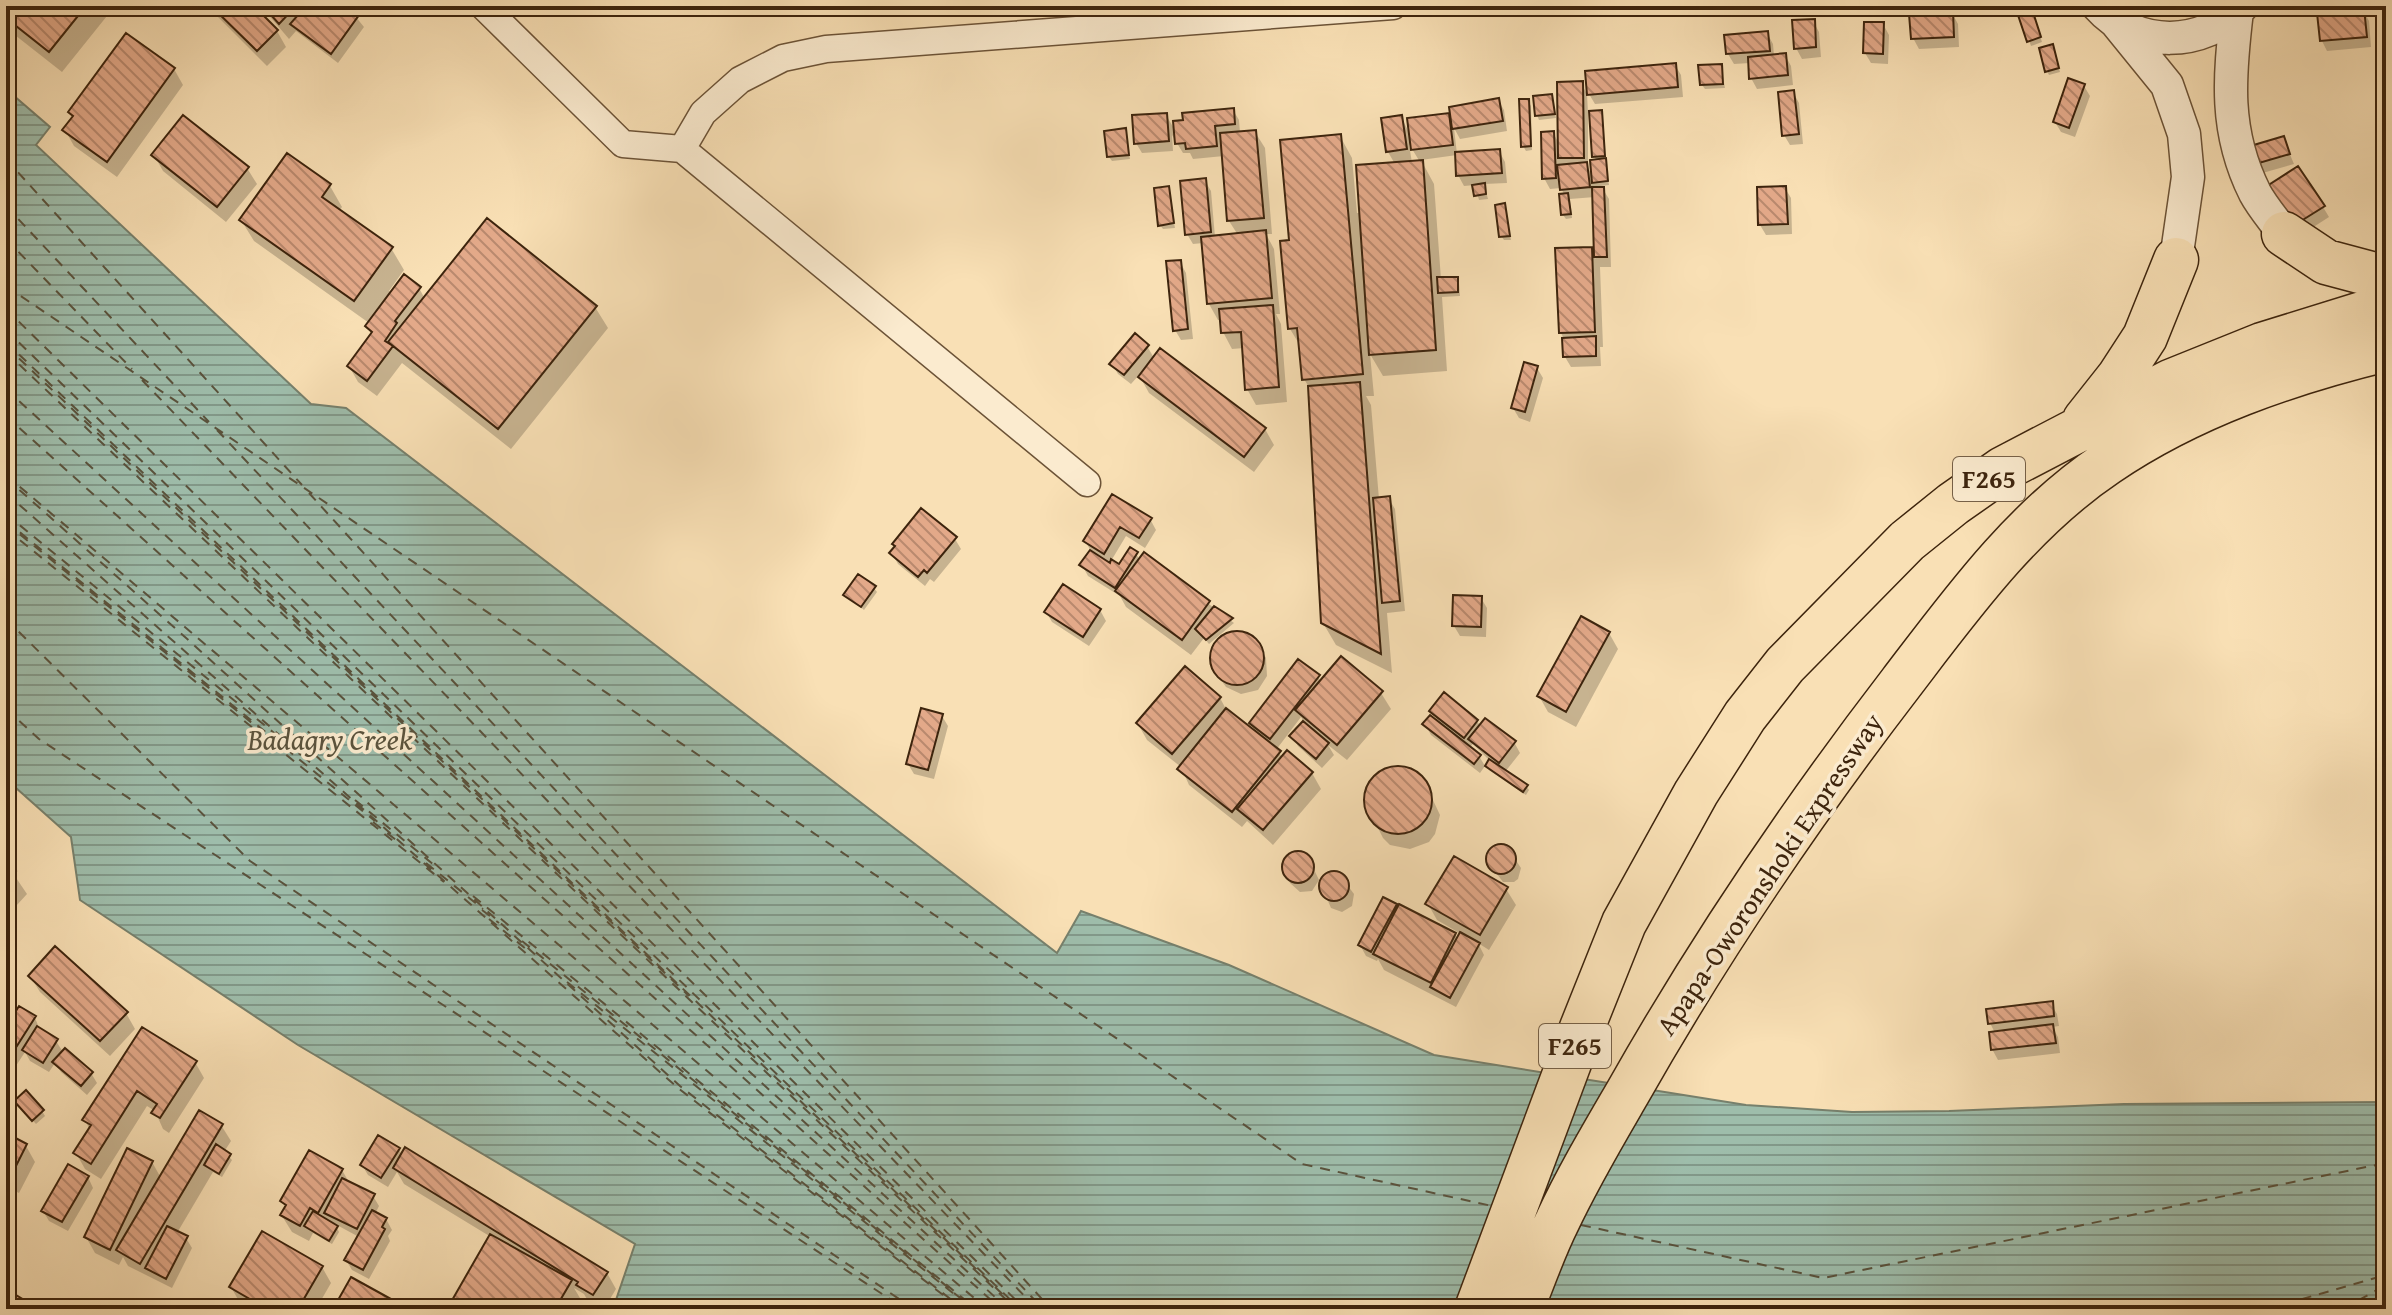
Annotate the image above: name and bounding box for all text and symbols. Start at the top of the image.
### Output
road number: F265 [1953,457,2025,501]
street label: Apapa-Oworonshoki Expressway [1645,704,1892,1043]
water label: Badagry Creek [247,717,413,761]
road number: F265 [1539,1024,1611,1068]

